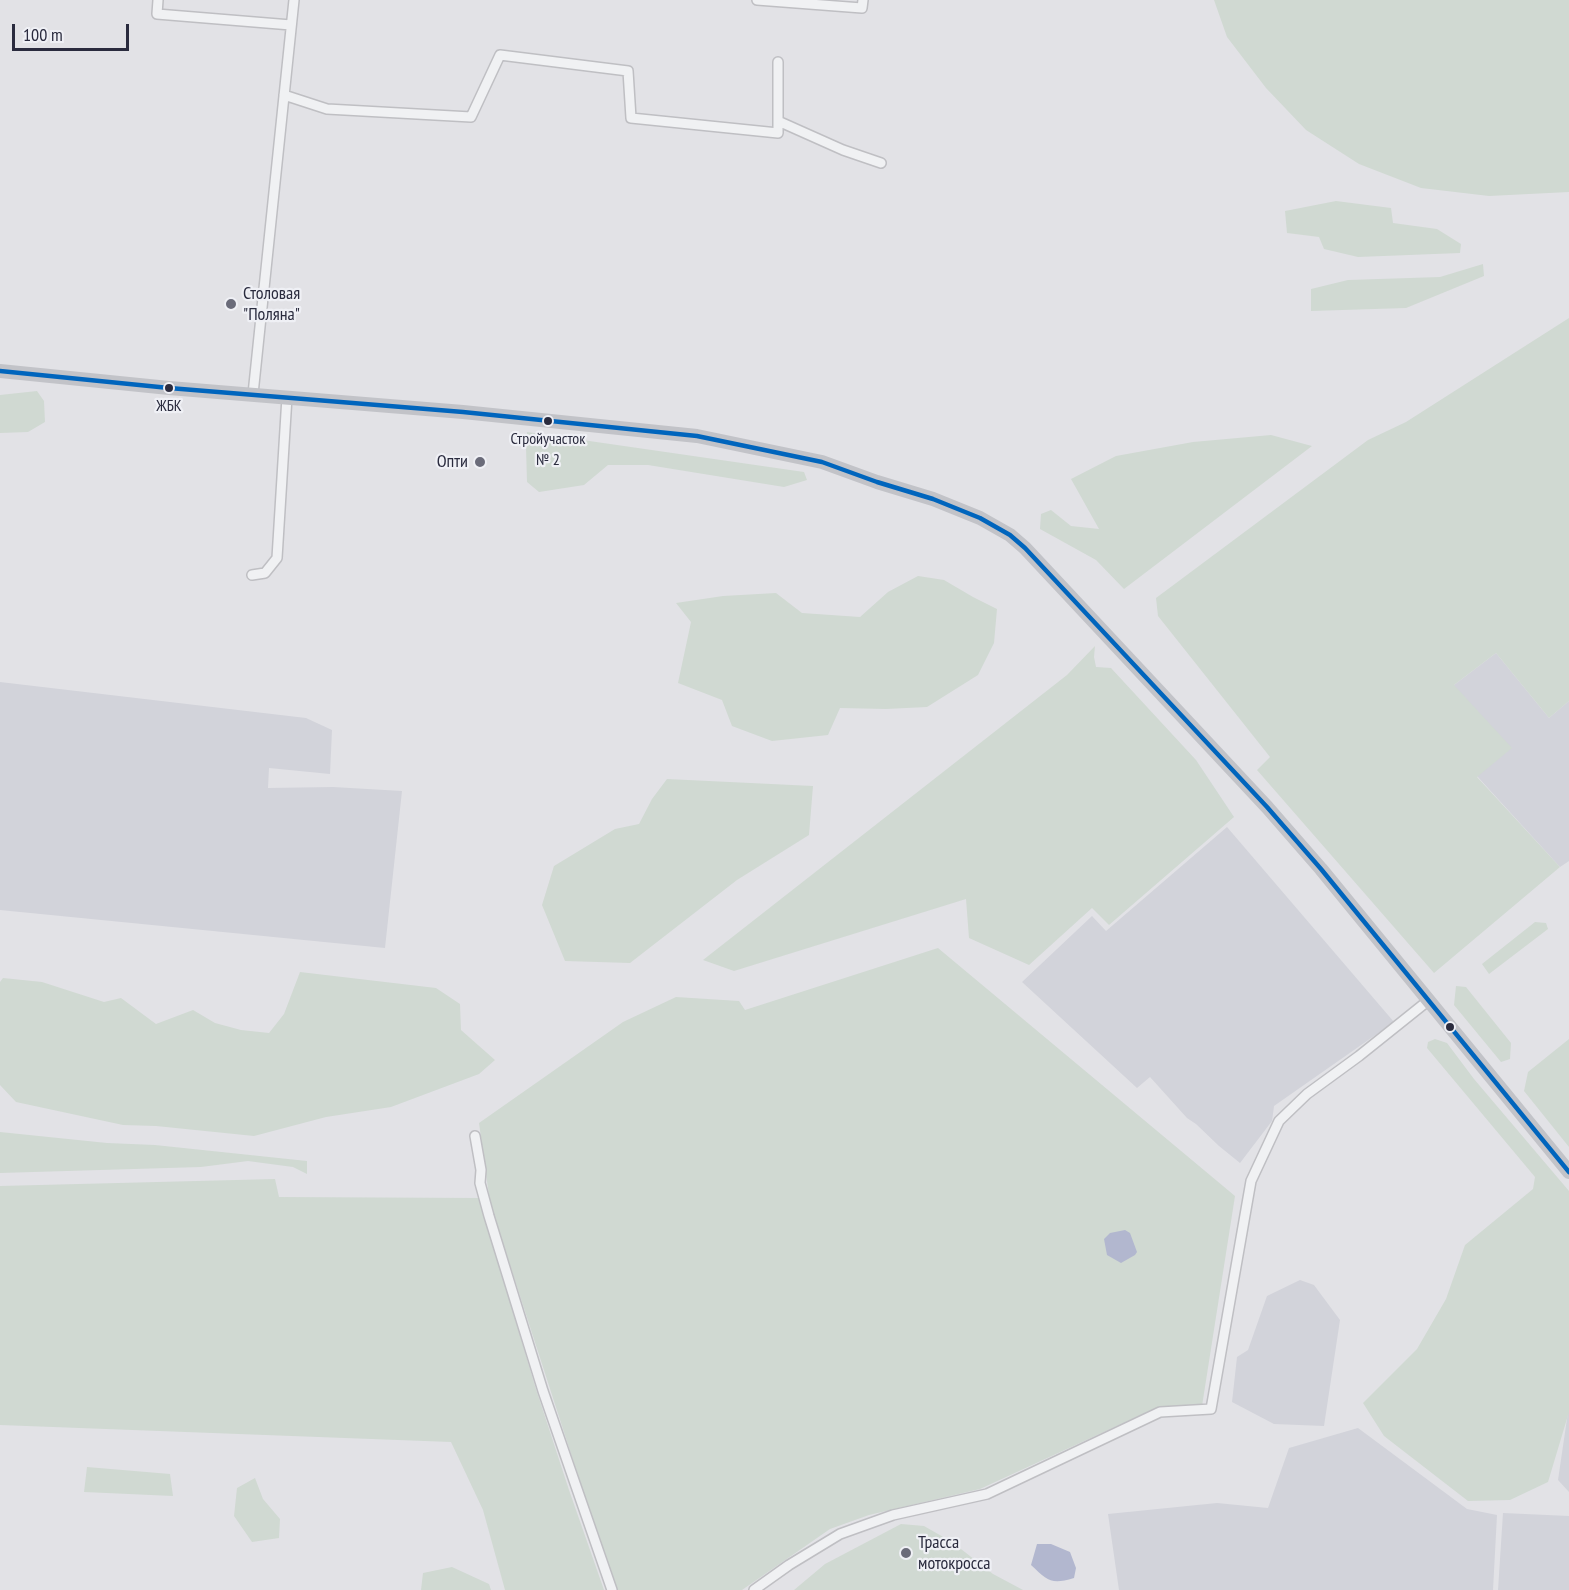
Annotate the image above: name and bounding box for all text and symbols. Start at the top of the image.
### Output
scale bar [15,12,132,50]
text: 100 m [23,23,63,46]
place label: Столовая "Поляна" [243,283,300,326]
marker: Столовая "Поляна" [224,297,238,311]
marker: ЖБК [163,382,175,394]
place label: ЖБК [156,396,182,416]
marker: Стройучасток № 2 [542,415,554,427]
place label: Стройучасток № 2 [511,429,585,467]
place label: Опти [437,451,468,473]
marker: Опти [473,455,487,469]
unlabelled marker [1444,1021,1456,1033]
place label: Трасса мотокросса [918,1532,991,1574]
marker: Трасса мотокросса [899,1546,913,1560]

